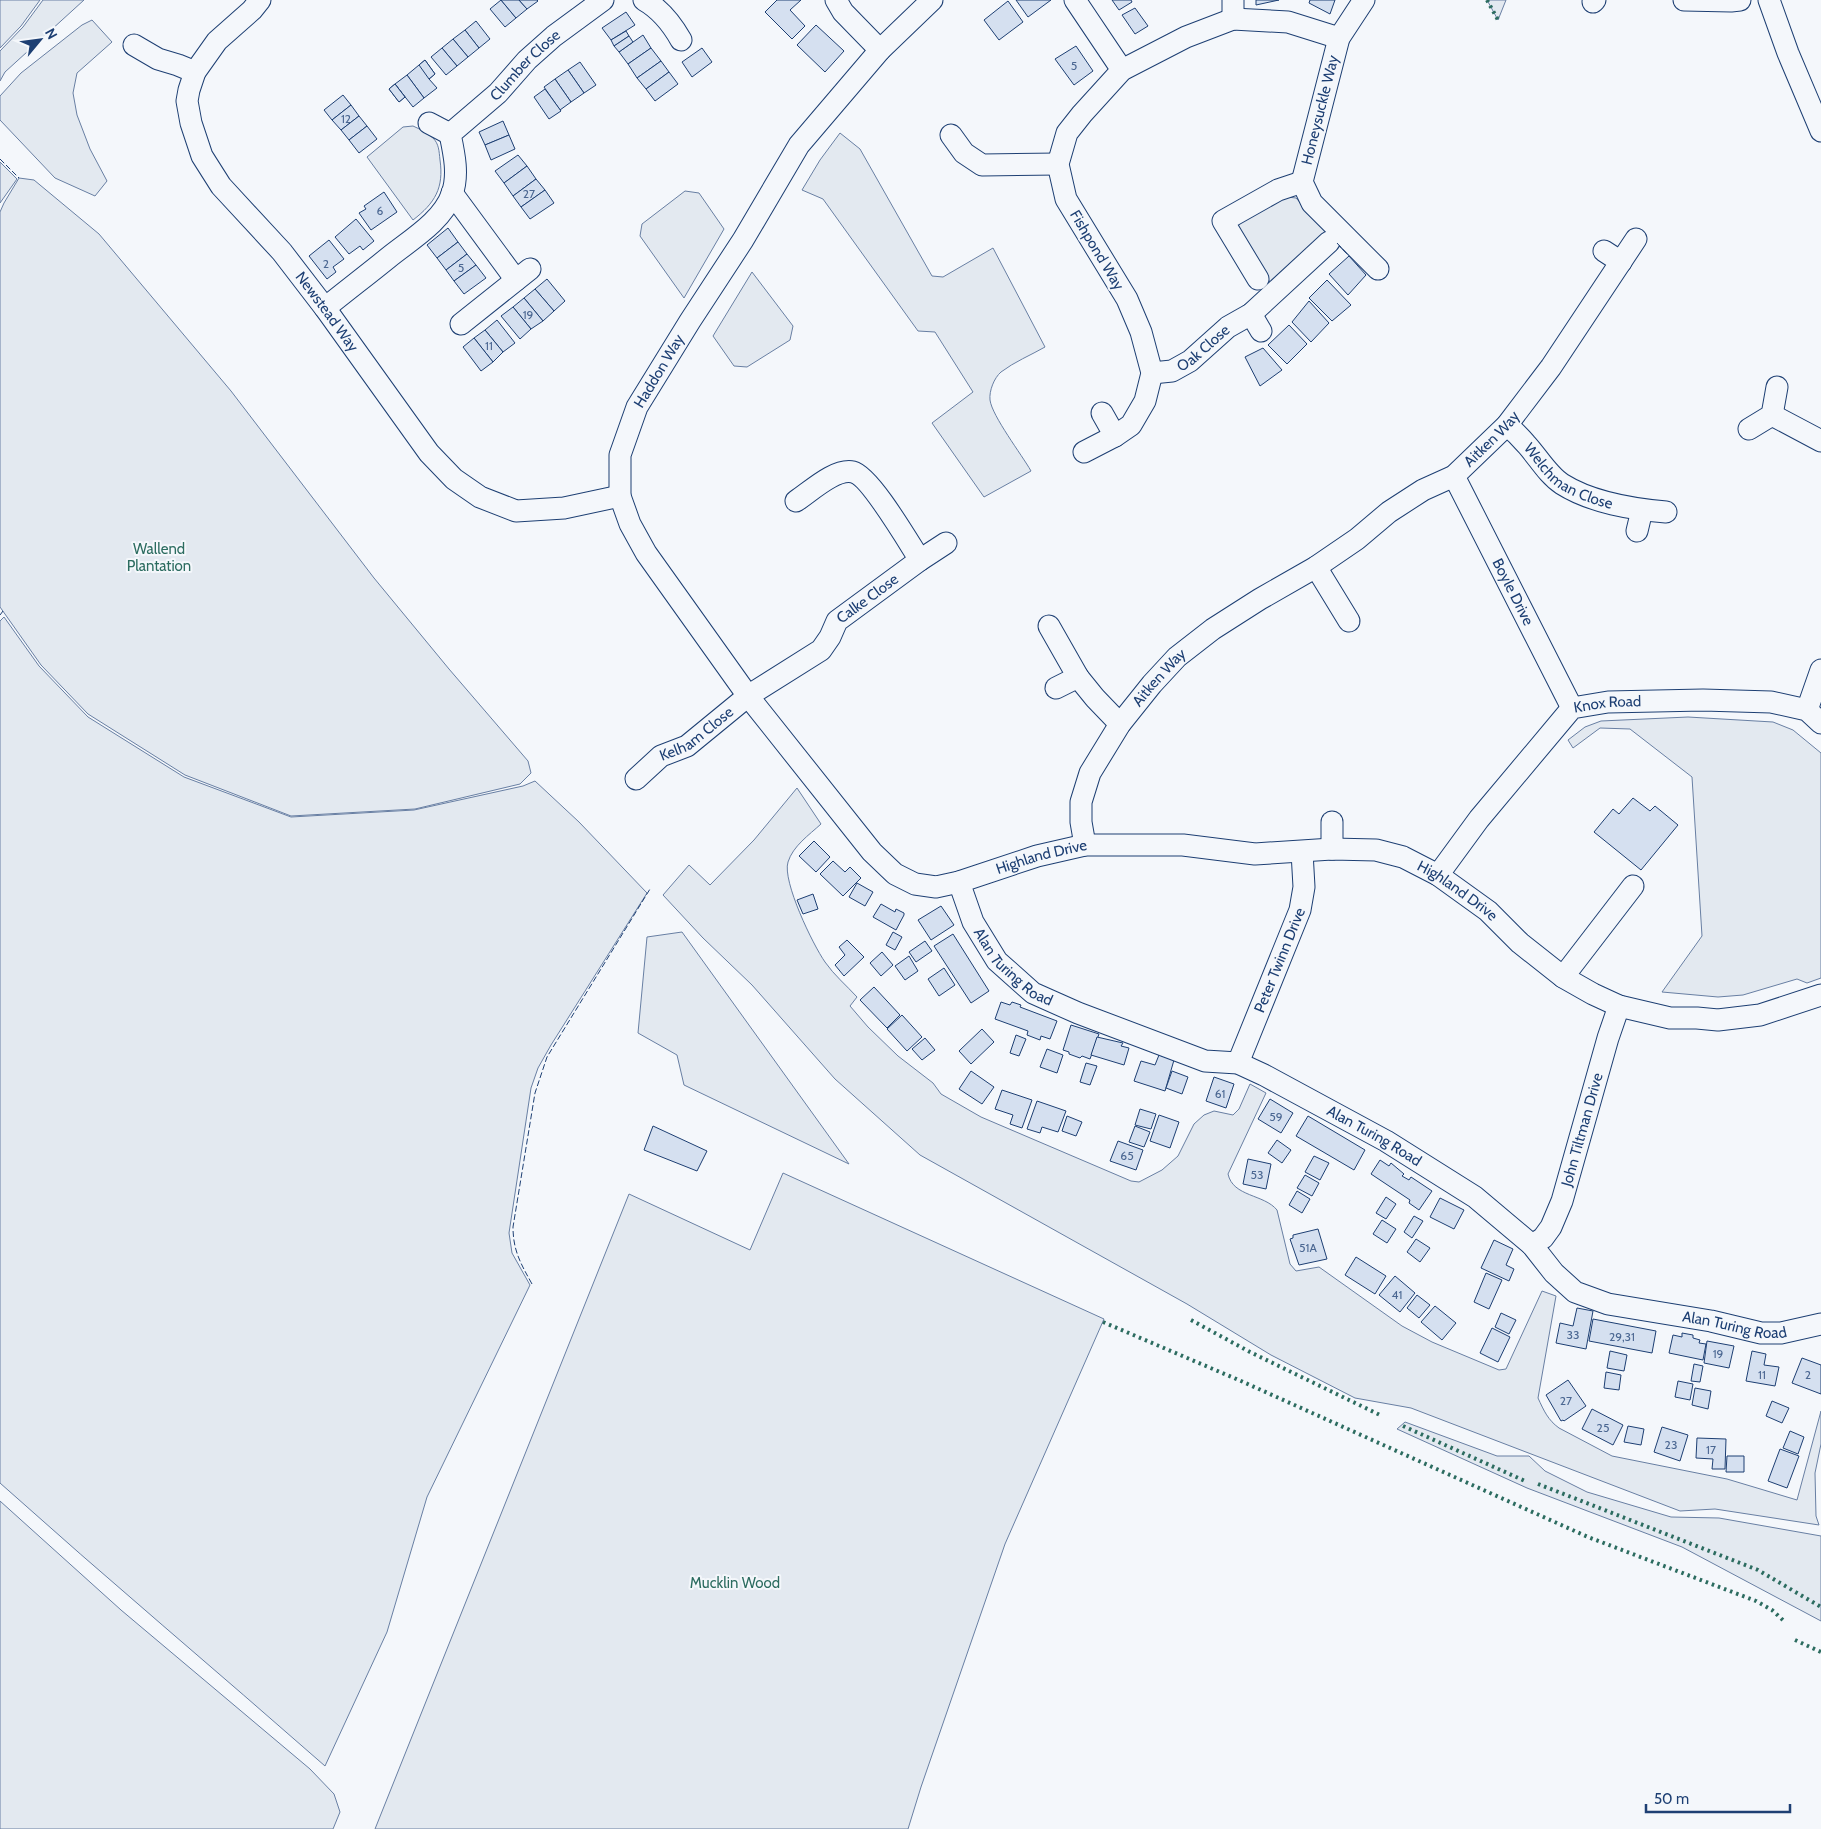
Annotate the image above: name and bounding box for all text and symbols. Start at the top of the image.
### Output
north arrow [15,15,65,65]
text: N [41,25,62,42]
street label: Clumber Close [486,25,564,105]
street label: Honeysuckle Way [1298,53,1342,167]
house number: 5 [1071,58,1077,73]
house number: 12 [341,111,351,126]
house number: 27 [523,186,535,201]
house number: 6 [377,203,384,218]
street label: Fishpond Way [1066,207,1128,294]
house number: 2 [323,256,329,271]
house number: 5 [458,260,464,275]
street label: Newstead Way [292,268,363,355]
house number: 19 [523,307,534,322]
street label: Oak Close [1174,321,1234,375]
street label: Haddon Way [630,331,688,411]
house number: 11 [485,338,493,353]
street label: Aitken Way [1460,407,1524,471]
street label: Welchman Close [1520,439,1615,513]
park label: Wallend Plantation [127,540,191,575]
street label: Boyle Drive [1488,555,1538,629]
street label: Calke Close [833,570,902,627]
street label: Aitken Way [1129,644,1190,710]
street label: Knox Road [1572,692,1641,717]
street label: Kelham Close [657,703,737,765]
street label: Highland Drive [994,836,1089,878]
street label: Highland Drive [1414,857,1502,925]
street label: Peter Twinn Drive [1250,905,1309,1015]
street label: Alan Turing Road [970,925,1056,1010]
street label: John Tiltman Drive [1557,1071,1607,1189]
house number: 61 [1215,1086,1225,1101]
street label: Alan Turing Road [1324,1102,1425,1170]
house number: 59 [1269,1109,1283,1124]
house number: 65 [1120,1148,1134,1163]
house number: 53 [1251,1167,1263,1182]
house number: 51A [1299,1240,1318,1255]
house number: 41 [1392,1287,1402,1302]
street label: Alan Turing Road [1681,1307,1789,1342]
house number: 33 [1567,1327,1579,1342]
house number: 29,31 [1609,1329,1635,1344]
house number: 19 [1713,1346,1724,1361]
house number: 11 [1758,1367,1766,1382]
house number: 2 [1805,1367,1811,1382]
house number: 27 [1560,1393,1572,1408]
house number: 25 [1597,1420,1609,1435]
house number: 23 [1665,1437,1677,1452]
house number: 17 [1706,1442,1716,1457]
park label: Mucklin Wood [690,1574,780,1592]
scale bar [1646,1782,1790,1814]
text: 50 m [1654,1790,1689,1808]

